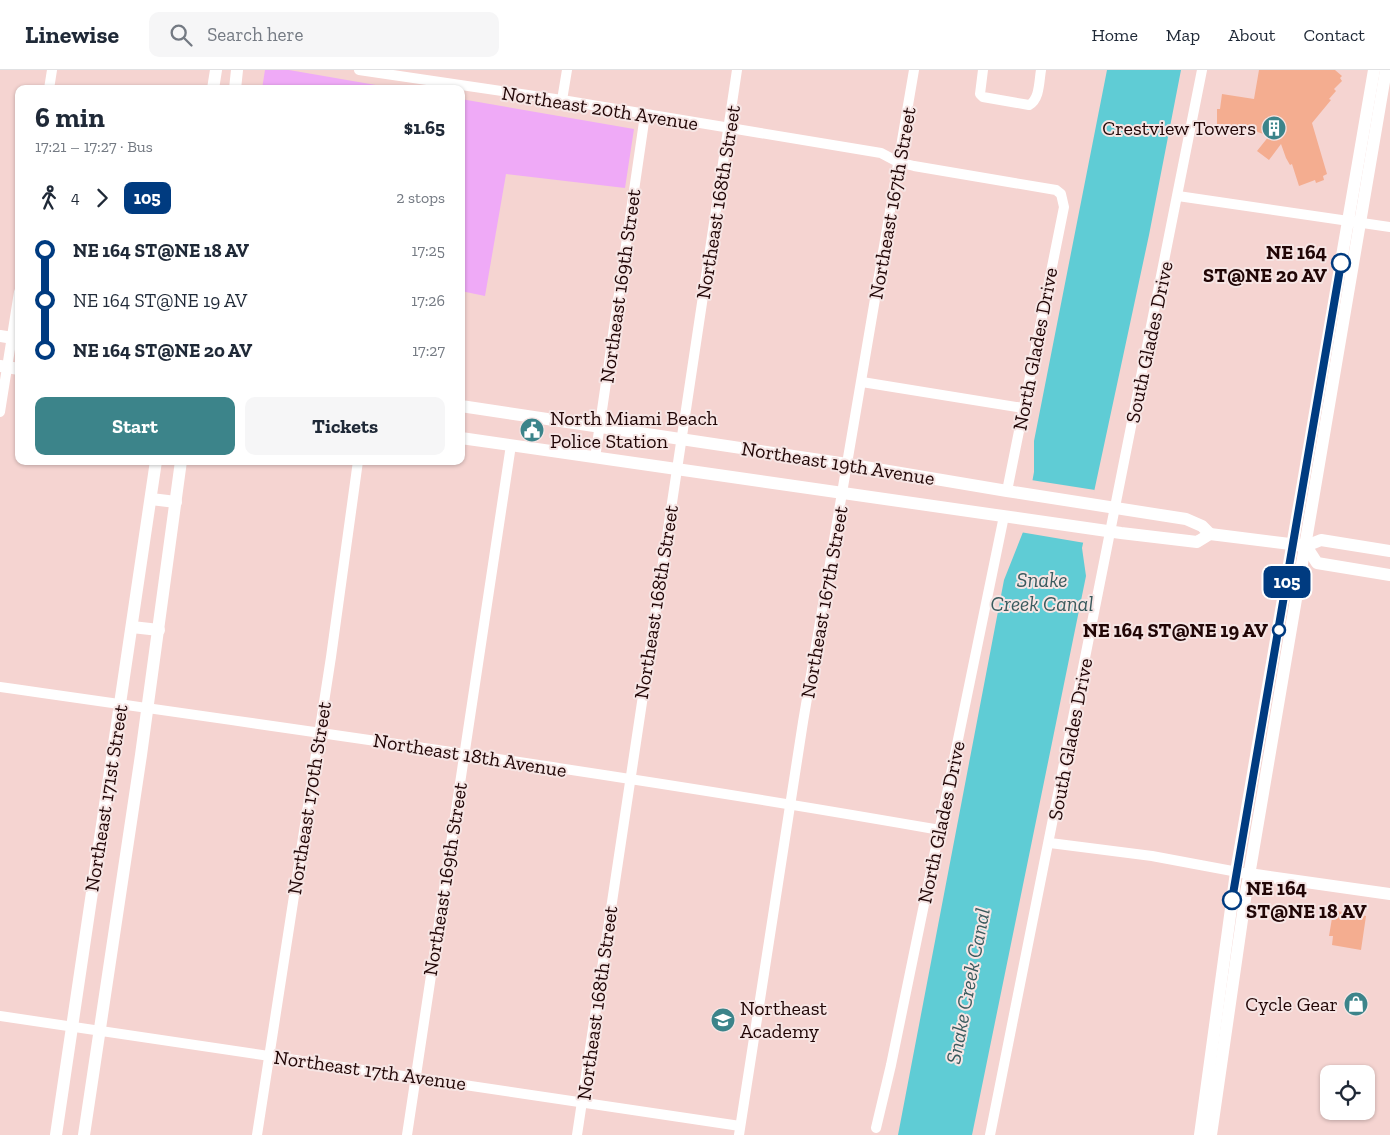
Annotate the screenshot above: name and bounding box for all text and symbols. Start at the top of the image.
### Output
search box [149,12,499,57]
text: Linewise [25,20,119,49]
icon: search [167,21,195,49]
text: Search here [207,23,303,46]
text: Home [1091,24,1138,46]
text: Map [1166,24,1200,46]
text: About [1228,24,1275,46]
text: Contact [1303,24,1365,46]
street label: Northeast 20th Avenue [500,81,700,135]
text: 6 min [35,101,105,134]
street label: Northeast 168th Street [691,103,745,301]
street label: Northeast 167th Street [863,104,921,301]
building icon: Crestview Towers [1261,115,1287,141]
text: $1.65 [404,116,445,139]
place label: Crestview Towers [1102,116,1256,140]
text: 17:21 – 17:27 · Bus [35,137,153,156]
icon: walk [35,184,63,212]
icon: forward [88,184,116,212]
text: 105 [134,187,161,209]
street label: Northeast 169th Street [594,187,646,385]
text: 4 [71,188,80,207]
text: 2 stops [396,188,445,207]
text: NE 164 ST@NE 18 AV [73,239,249,262]
place label: NE 164 ST@NE 20 AV [1203,240,1327,287]
text: 17:25 [412,241,445,260]
marker: NE 164 ST@NE 20 AV [1331,253,1351,273]
street label: South Glades Drive [1120,259,1178,425]
street label: North Glades Drive [1007,265,1063,433]
text: NE 164 ST@NE 19 AV [73,289,247,312]
text: 17:26 [411,291,445,310]
text: NE 164 ST@NE 20 AV [73,339,252,362]
text: 17:27 [412,341,445,360]
button: Start [35,397,235,455]
button: Tickets [245,397,445,455]
place label: North Miami Beach Police Station [550,406,719,453]
public building icon: North Miami Beach Police Station [519,417,545,443]
street label: Northeast 19th Avenue [740,436,936,490]
street label: Northeast 168th Street [629,503,683,701]
street label: Northeast 167th Street [795,503,853,700]
line badge: 105 [1258,566,1316,598]
water label: Snake Creek Canal [991,567,1093,616]
text: 105 [1273,571,1301,593]
place label: NE 164 ST@NE 19 AV [1083,618,1268,642]
marker: NE 164 ST@NE 19 AV [1272,623,1286,637]
street label: South Glades Drive [1043,656,1097,822]
street label: Northeast 170th Street [282,699,336,896]
street label: Northeast 171st Street [79,702,133,893]
street label: Northeast 18th Avenue [372,728,568,782]
street label: North Glades Drive [912,739,970,905]
street label: Northeast 169th Street [418,780,472,978]
place label: NE 164 ST@NE 18 AV [1246,876,1367,923]
marker: NE 164 ST@NE 18 AV [1222,890,1242,910]
street label: Northeast 168th Street [571,904,623,1102]
water label: Snake Creek Canal [940,906,995,1066]
shop icon: Cycle Gear [1343,991,1369,1017]
place label: Cycle Gear [1245,992,1338,1016]
place label: Northeast Academy [740,996,827,1043]
school or university icon: Northeast Academy [710,1007,736,1033]
street label: Northeast 17th Avenue [272,1045,468,1095]
map controls [1320,1065,1375,1120]
button: locate [1320,1065,1375,1120]

